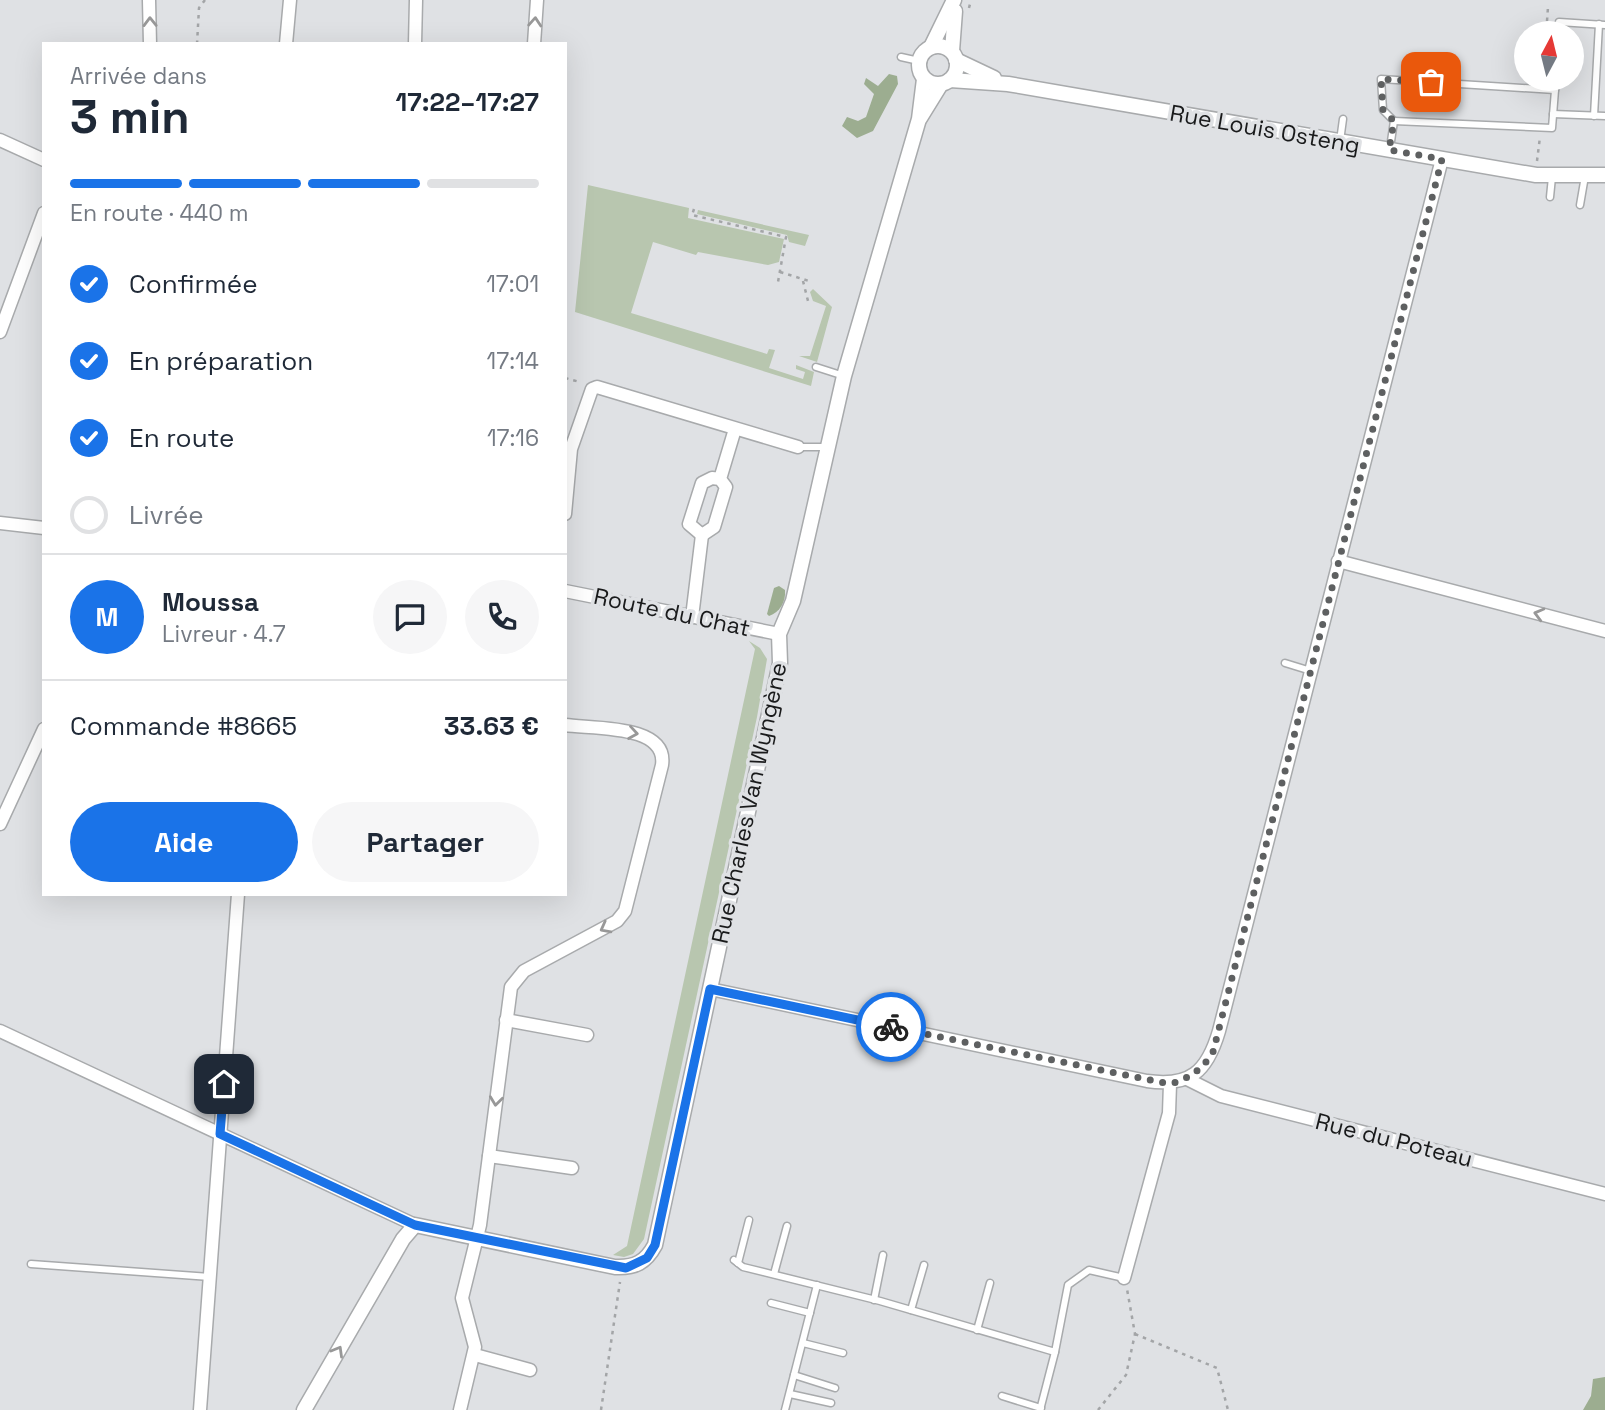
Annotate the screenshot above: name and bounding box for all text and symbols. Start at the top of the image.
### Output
one-way arrow [142,16,157,27]
one-way arrow [527,16,542,27]
north arrow [1514,21,1584,91]
map controls [1514,21,1584,91]
pin [1401,52,1461,112]
text: Arrivée dans [70,61,207,91]
icon: bag [1412,63,1450,101]
text: 17:22–17:27 [396,85,539,119]
text: 3 min [70,88,190,146]
street label: Rue Louis Osteng [1168,98,1362,160]
text: En route · 440 m [70,198,249,228]
icon: check [70,265,108,303]
text: Confirmée [129,267,258,301]
text: 17:01 [486,269,539,299]
icon: check [70,342,108,380]
text: En préparation [129,344,313,378]
text: 17:14 [487,346,539,376]
icon: check [70,419,108,457]
text: En route [129,421,234,455]
text: 17:16 [487,423,539,453]
text: Livrée [129,498,204,532]
button: chat [373,580,447,654]
button: phone [465,580,539,654]
street label: Route du Chat [591,581,753,643]
text: Moussa [162,585,259,619]
text: M [96,600,118,634]
one-way arrow [1533,608,1545,622]
text: Livreur · 4.7 [162,619,286,649]
street label: Rue Charles Van Wyngène [705,660,793,946]
text: Commande #8665 [70,709,297,743]
text: 33.63 € [444,709,539,743]
one-way arrow [627,725,639,740]
button: Aide [70,802,298,882]
button: Partager [312,802,539,882]
one-way arrow [599,919,612,933]
courier [856,992,926,1062]
icon: bike [872,1008,910,1046]
pin [194,1054,254,1114]
icon: home [205,1065,243,1103]
one-way arrow [489,1095,504,1107]
street label: Rue du Poteau [1312,1106,1476,1174]
one-way arrow [330,1345,343,1358]

